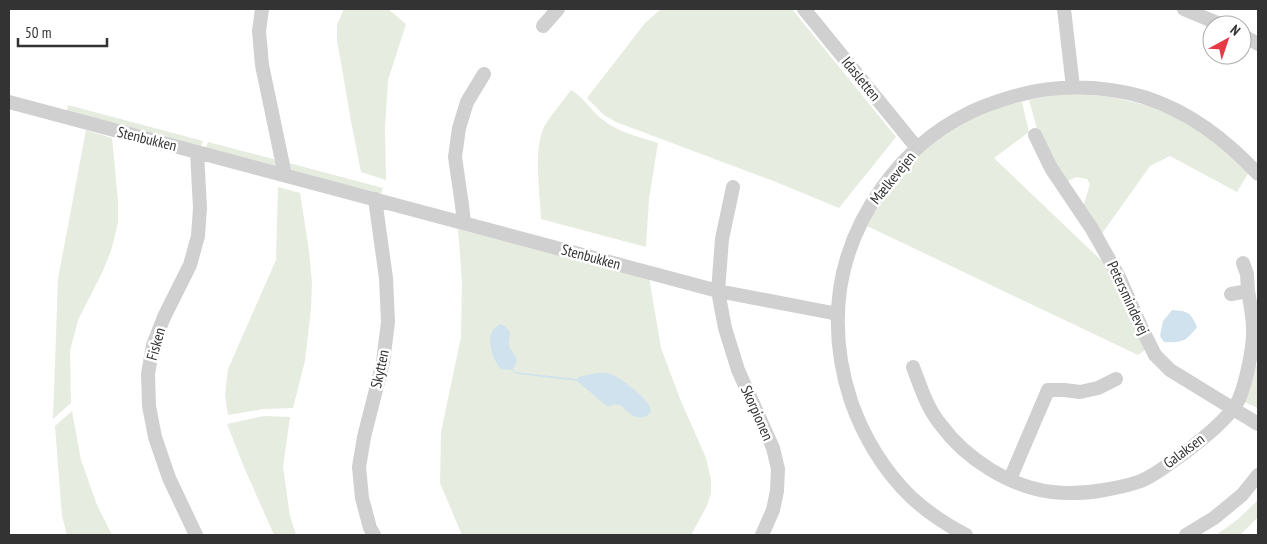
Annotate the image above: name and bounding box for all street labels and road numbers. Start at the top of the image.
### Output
street label: Idasletten [838,53,885,105]
street label: Stenbukken [115,122,179,155]
street label: Mælkevejen [866,147,920,208]
street label: Stenbukken [559,240,623,274]
street label: Petersmindevej [1103,258,1154,338]
street label: Fisken [142,325,169,362]
street label: Skytten [366,348,393,390]
street label: Skorpionen [737,382,778,443]
street label: Galaksen [1159,429,1208,472]

